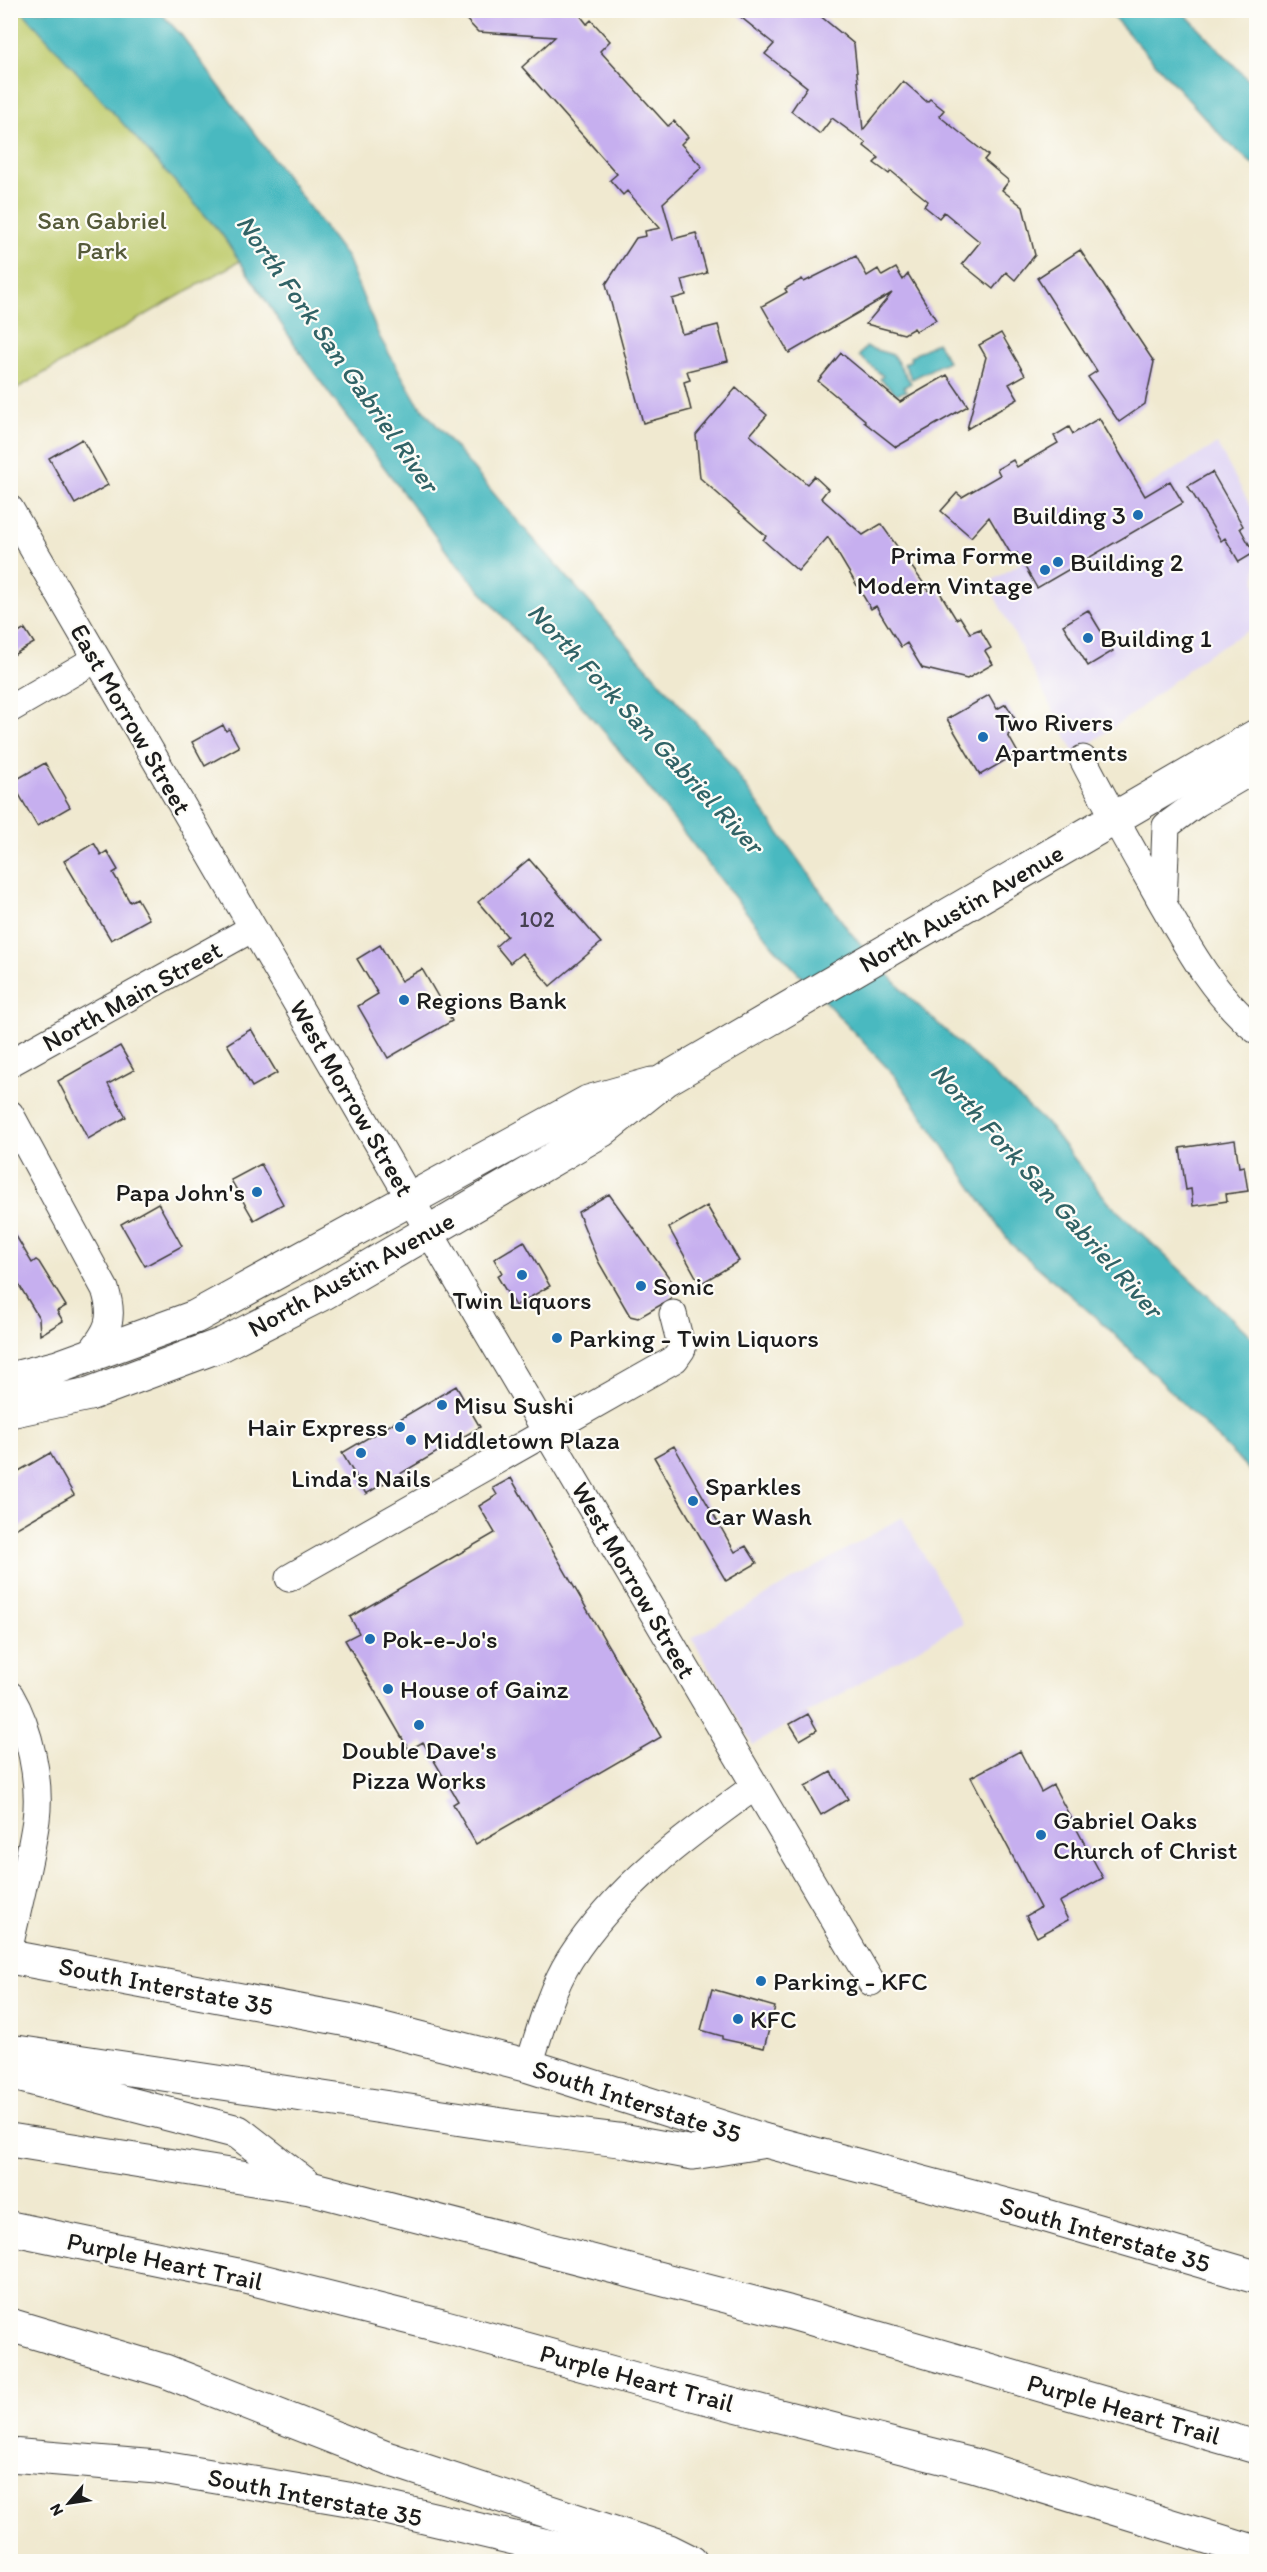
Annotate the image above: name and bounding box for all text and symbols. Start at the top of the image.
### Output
park label: San Gabriel Park [37,204,167,266]
water label: North Fork San Gabriel River [229,208,448,501]
place label: Building 3 [1012,499,1126,531]
marker: Building 3 [1131,508,1145,522]
place label: Prima Forme Modern Vintage [857,539,1033,601]
place label: Building 2 [1070,546,1184,578]
marker: Building 2 [1051,555,1065,569]
marker: Prima Forme Modern Vintage [1038,563,1052,577]
water label: North Fork San Gabriel River [521,596,773,863]
street label: East Morrow Street [63,618,199,820]
place label: Building 1 [1100,622,1212,654]
marker: Building 1 [1081,631,1095,645]
place label: Two Rivers Apartments [995,706,1128,768]
marker: Two Rivers Apartments [976,730,990,744]
street label: North Austin Avenue [853,836,1069,980]
house number: 102 [519,906,555,933]
street label: North Main Street [36,933,228,1059]
place label: Regions Bank [416,984,567,1016]
marker: Regions Bank [397,993,411,1007]
street label: West Morrow Street [283,994,421,1202]
water label: North Fork San Gabriel River [924,1056,1172,1326]
place label: Papa John's [115,1176,245,1208]
marker: Papa John's [250,1185,264,1199]
street label: North Austin Avenue [242,1204,460,1344]
marker: Twin Liquors [515,1268,529,1282]
place label: Sonic [653,1270,714,1302]
marker: Sonic [634,1279,648,1293]
place label: Twin Liquors [453,1284,591,1316]
place label: Parking - Twin Liquors [569,1322,819,1354]
marker: Parking - Twin Liquors [550,1331,564,1345]
place label: Misu Sushi [454,1389,574,1421]
marker: Misu Sushi [435,1398,449,1412]
place label: Hair Express [247,1411,388,1443]
marker: Hair Express [393,1420,407,1434]
place label: Middletown Plaza [423,1424,620,1456]
marker: Middletown Plaza [404,1433,418,1447]
marker: Linda's Nails [354,1446,368,1460]
place label: Linda's Nails [291,1462,431,1494]
place label: Sparkles Car Wash [705,1470,812,1532]
street label: West Morrow Street [565,1476,703,1684]
marker: Sparkles Car Wash [686,1494,700,1508]
place label: Pok-e-Jo's [382,1623,498,1655]
marker: Pok-e-Jo's [363,1632,377,1646]
place label: House of Gainz [400,1673,569,1705]
marker: House of Gainz [381,1682,395,1696]
marker: Double Dave's Pizza Works [412,1718,426,1732]
place label: Double Dave's Pizza Works [341,1734,497,1796]
place label: Gabriel Oaks Church of Christ [1053,1804,1238,1866]
marker: Gabriel Oaks Church of Christ [1034,1828,1048,1842]
street label: South Interstate 35 [56,1950,276,2022]
place label: Parking - KFC [773,1965,928,1997]
marker: Parking - KFC [754,1974,768,1988]
place label: KFC [750,2003,797,2035]
marker: KFC [731,2012,745,2026]
street label: South Interstate 35 [529,2052,745,2150]
street label: South Interstate 35 [996,2189,1214,2279]
street label: Purple Heart Trail [64,2225,266,2297]
street label: Purple Heart Trail [536,2337,738,2419]
street label: Purple Heart Trail [1024,2366,1224,2452]
street label: South Interstate 35 [205,2461,425,2533]
north arrow [39,2473,99,2533]
text: N [45,2501,67,2519]

